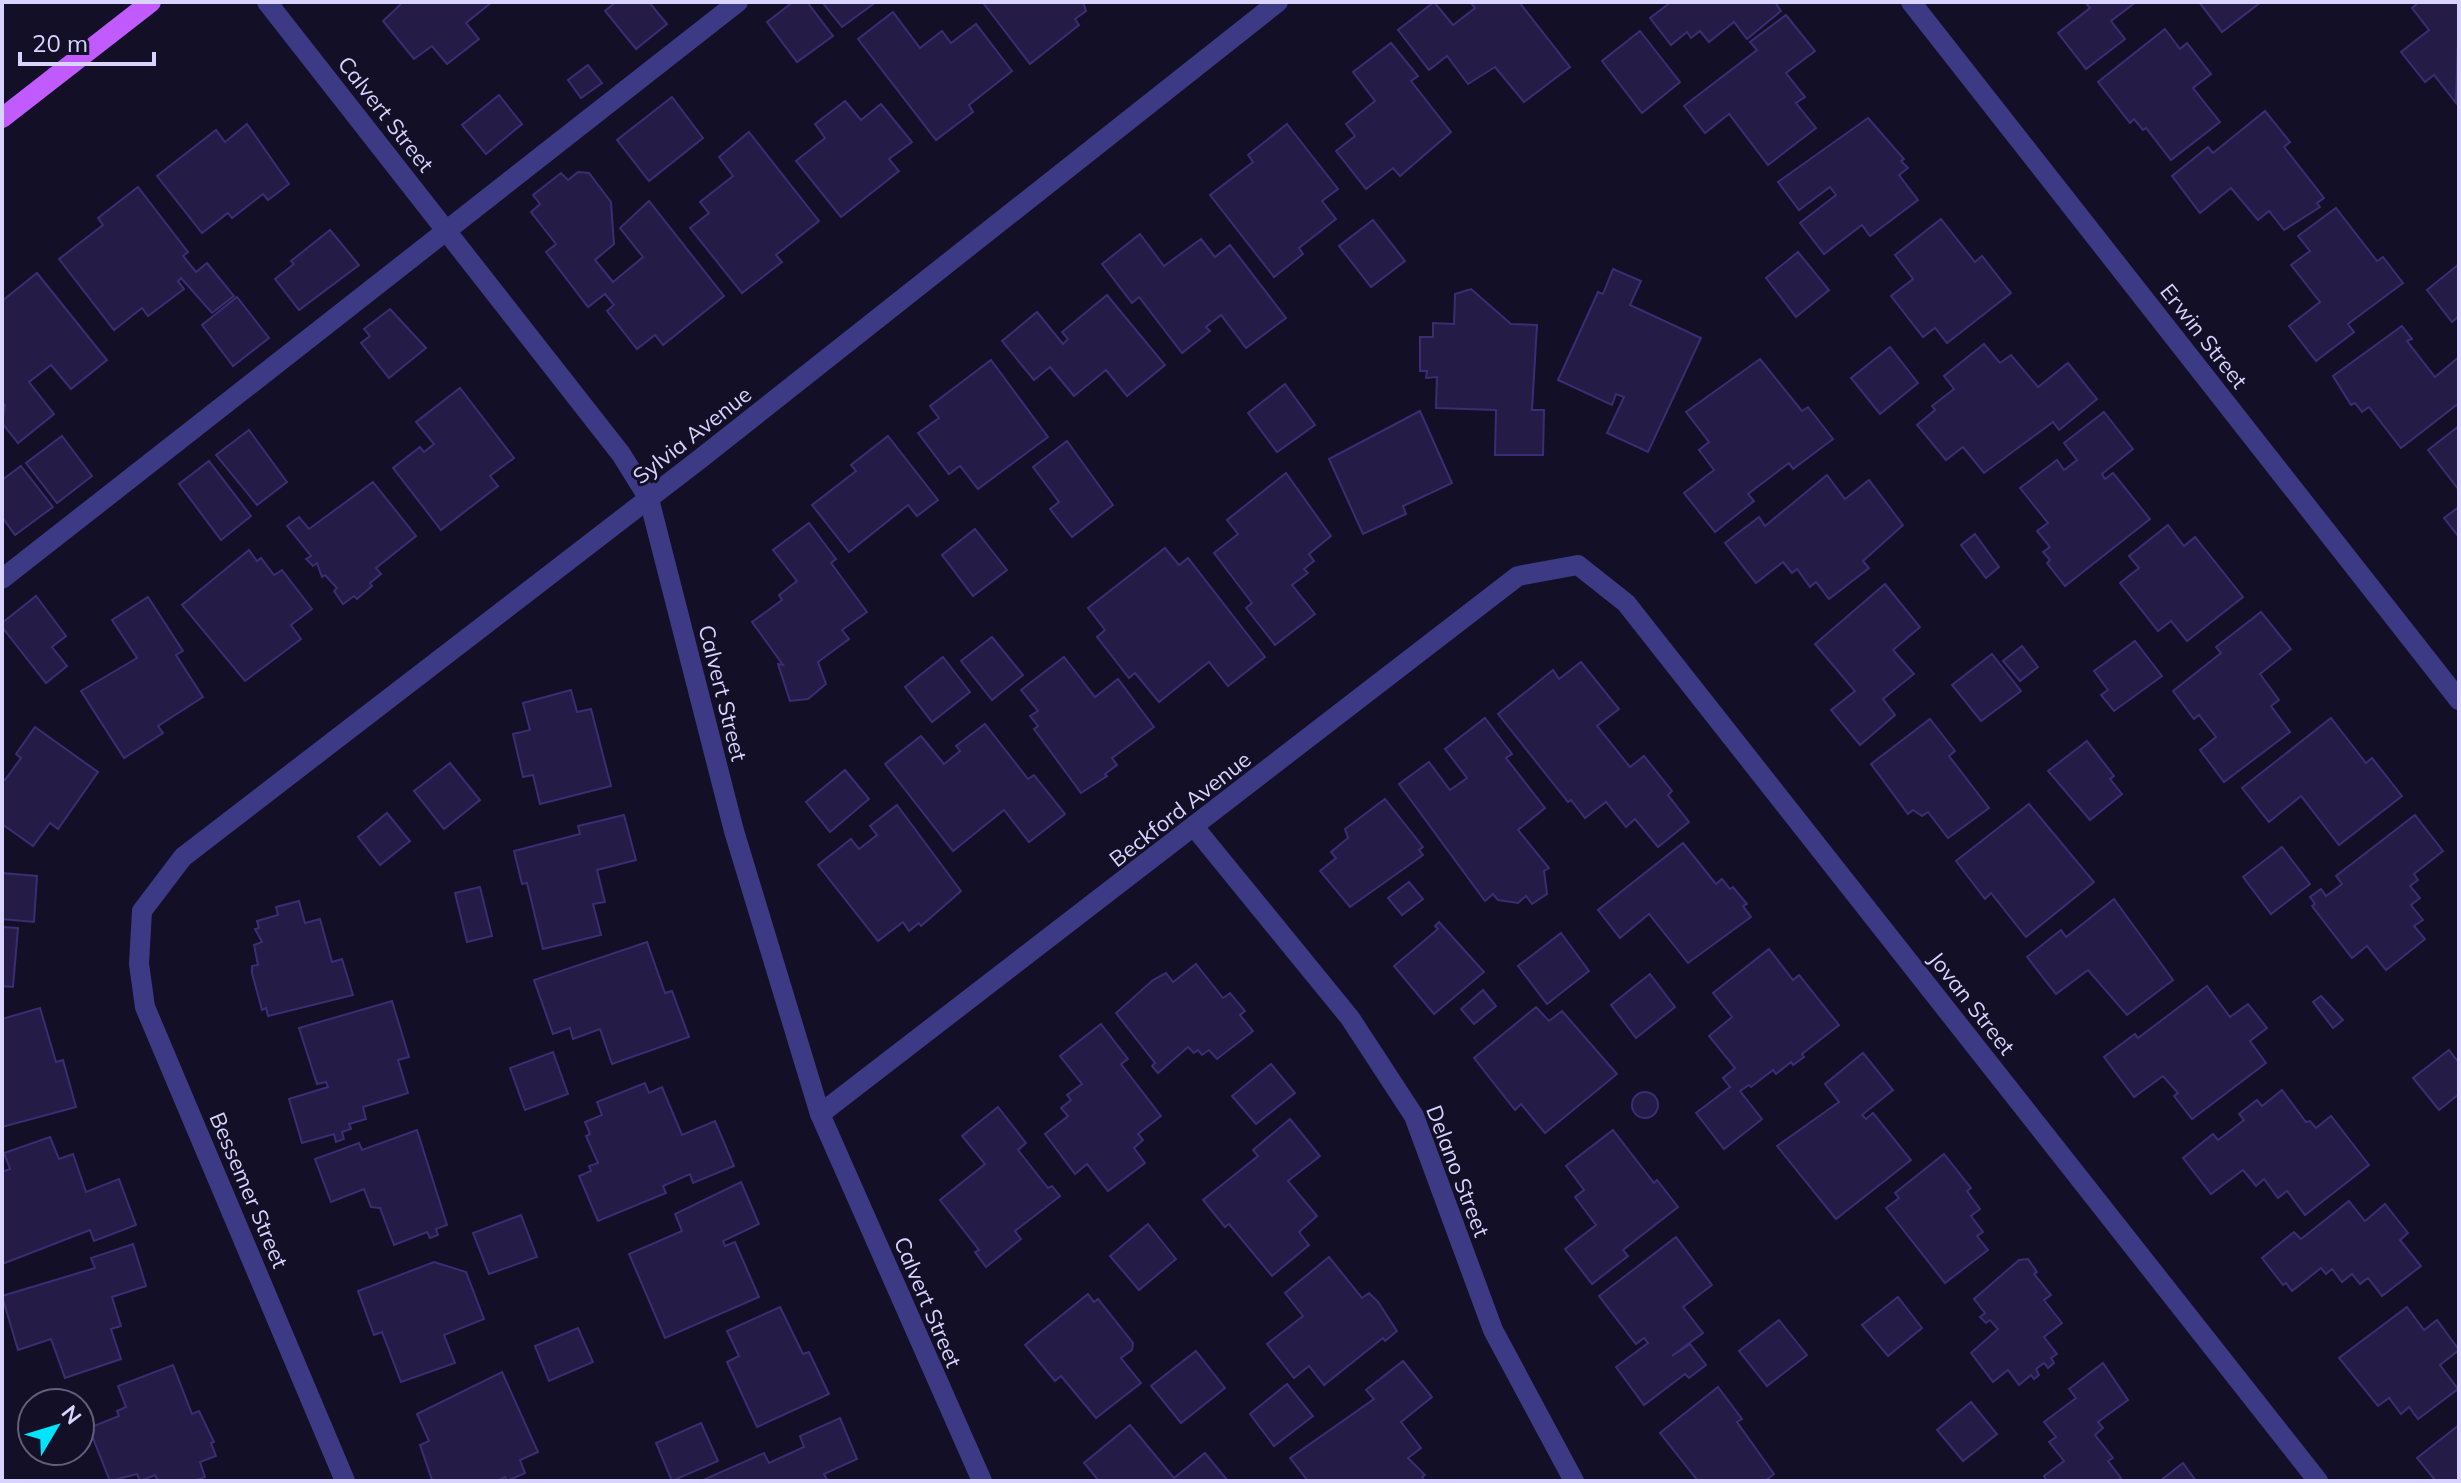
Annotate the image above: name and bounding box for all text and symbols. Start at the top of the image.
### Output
scale bar [20,16,154,66]
text: 20 m [32,28,88,58]
street label: Calvert Street [332,50,440,178]
street label: Erwin Street [2154,278,2254,394]
street label: Sylvia Avenue [627,380,757,490]
street label: Calvert Street [693,622,754,764]
street label: Beckford Avenue [1104,745,1256,873]
street label: Jovan Street [1923,946,2021,1061]
street label: Delano Street [1420,1101,1496,1241]
street label: Bessemer Street [204,1108,295,1272]
street label: Calvert Street [888,1232,968,1372]
north arrow [16,1387,96,1467]
text: N [56,1400,88,1430]

